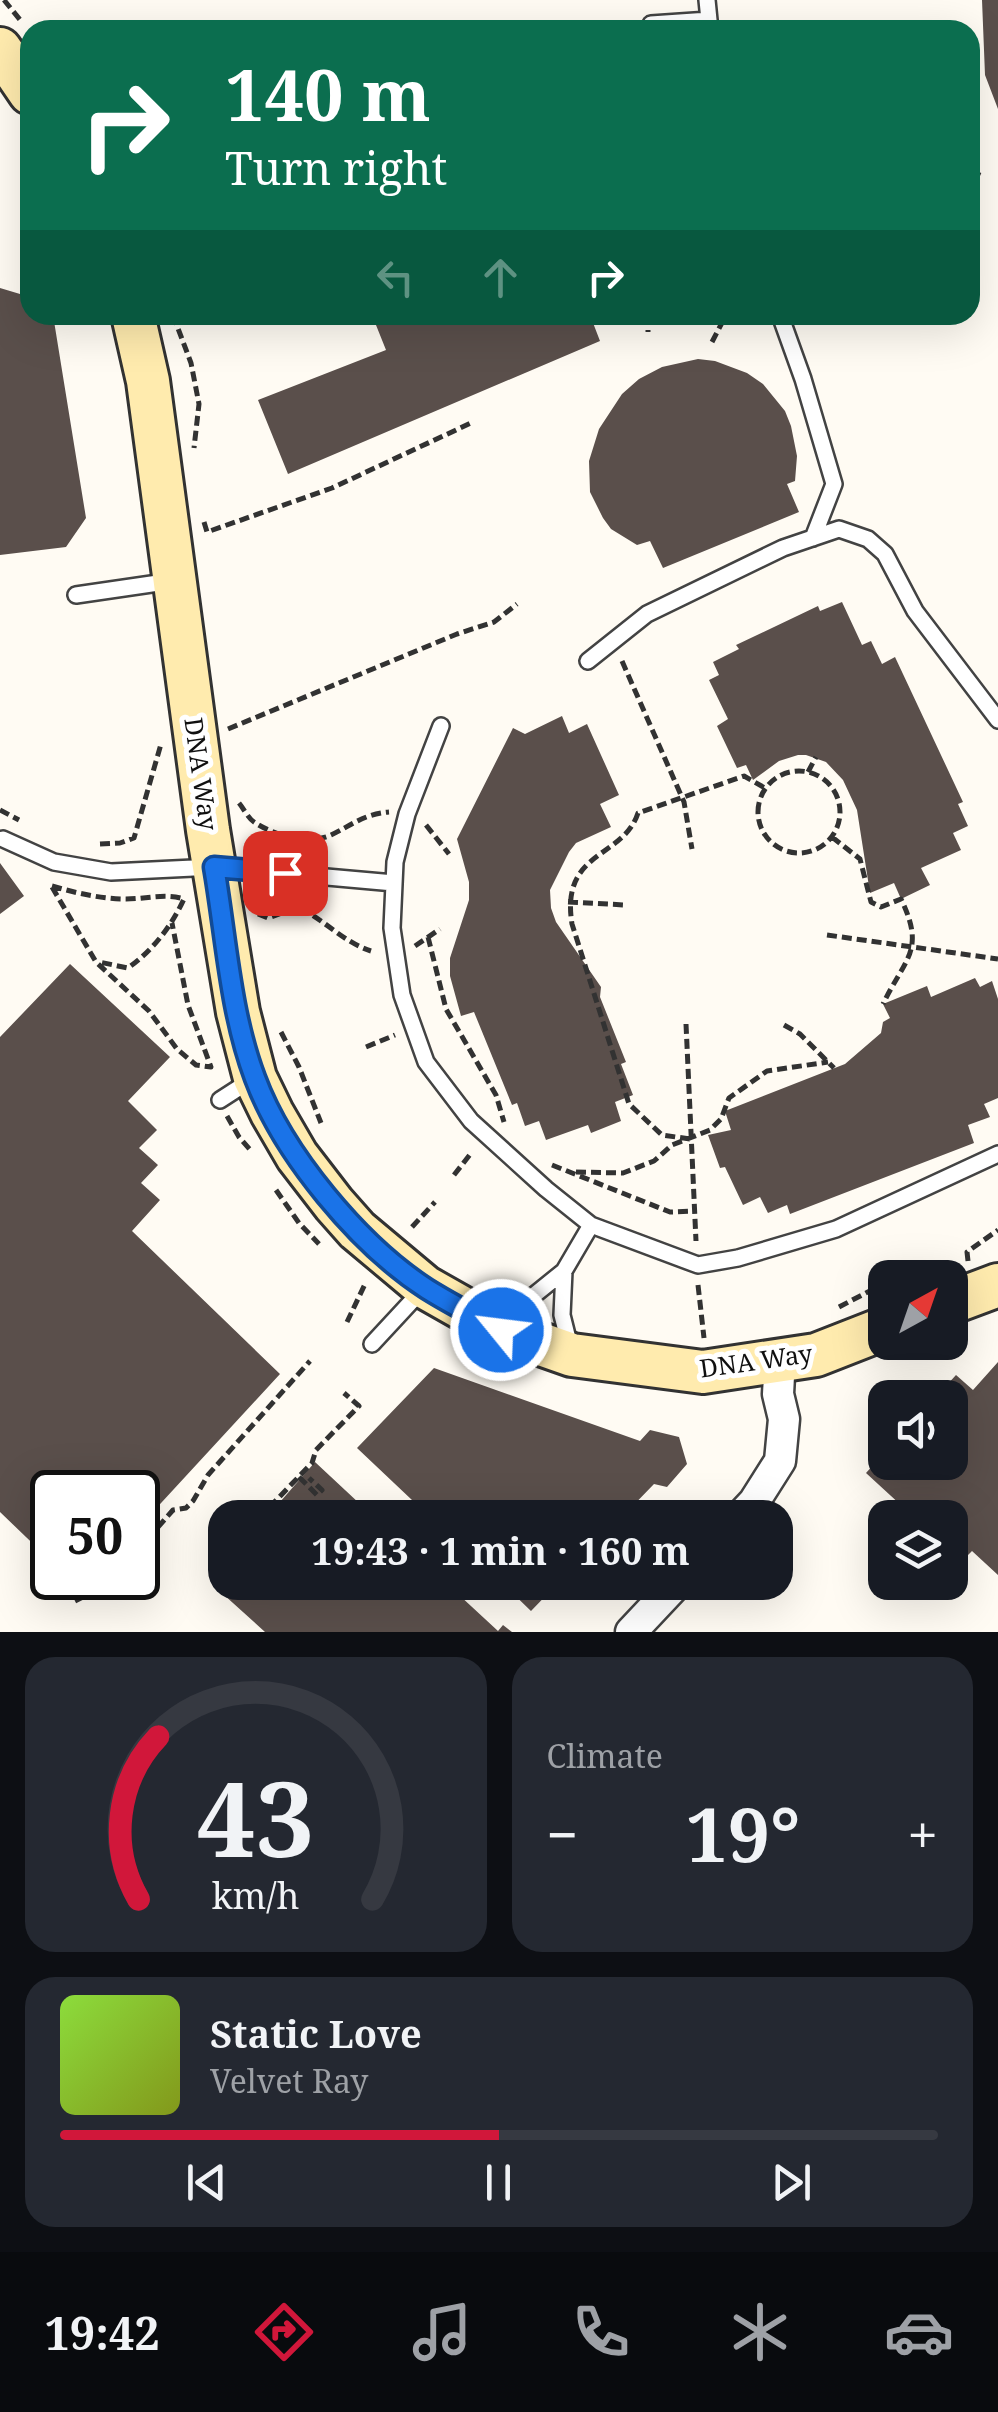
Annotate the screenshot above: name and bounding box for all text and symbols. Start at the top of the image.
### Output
text: 140 m [225,46,431,142]
icon: right [60,60,190,190]
text: Turn right [225,137,447,198]
icon: left [368,250,423,305]
icon: ahead [473,250,528,305]
icon: right [578,250,633,305]
street label: DNA Way [177,715,227,833]
pin [243,831,328,916]
icon: arrive [258,846,313,901]
north arrow [868,1260,968,1360]
map controls [868,1260,968,1600]
position arrow [449,1278,553,1382]
street label: DNA Way [697,1335,815,1385]
button: sound [868,1380,968,1480]
speed limit sign: 50 [30,1470,160,1600]
button: layers [868,1500,968,1600]
text: 19:43 · 1 min · 160 m [311,1524,690,1576]
text: Climate [547,1734,663,1777]
text: 43 [197,1746,315,1887]
text: 19° [685,1782,800,1884]
text: − [547,1796,578,1871]
text: + [907,1796,938,1871]
text: km/h [212,1871,300,1919]
text: Static Love [210,2007,422,2059]
text: Velvet Ray [210,2059,368,2102]
icon: previous [179,2155,234,2210]
icon: pause [471,2155,526,2210]
icon: next [764,2155,819,2210]
icon: directions [249,2297,319,2367]
icon: music [407,2297,477,2367]
icon: phone [566,2297,636,2367]
icon: climate [725,2297,795,2367]
icon: car [884,2297,954,2367]
text: 19:42 [44,2302,160,2363]

